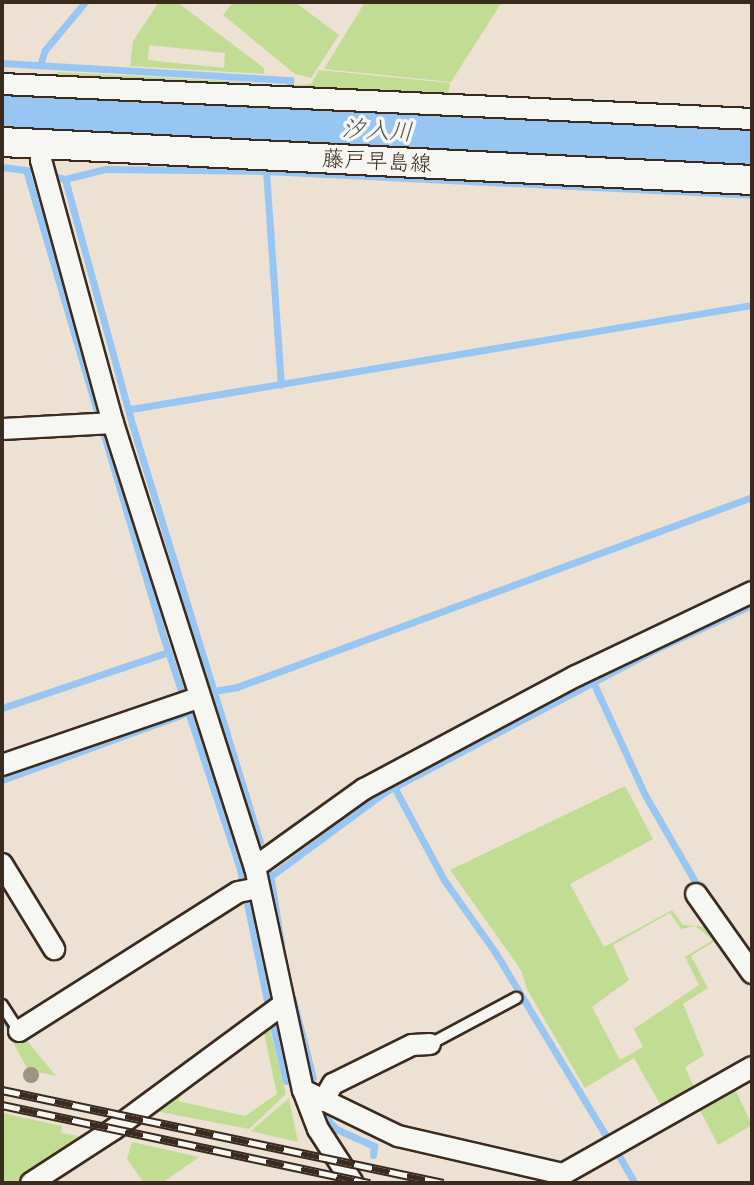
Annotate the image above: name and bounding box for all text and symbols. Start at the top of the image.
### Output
water label: 汐入川 [340,115,414,147]
street label: 藤戸早島線 [321,145,433,177]

